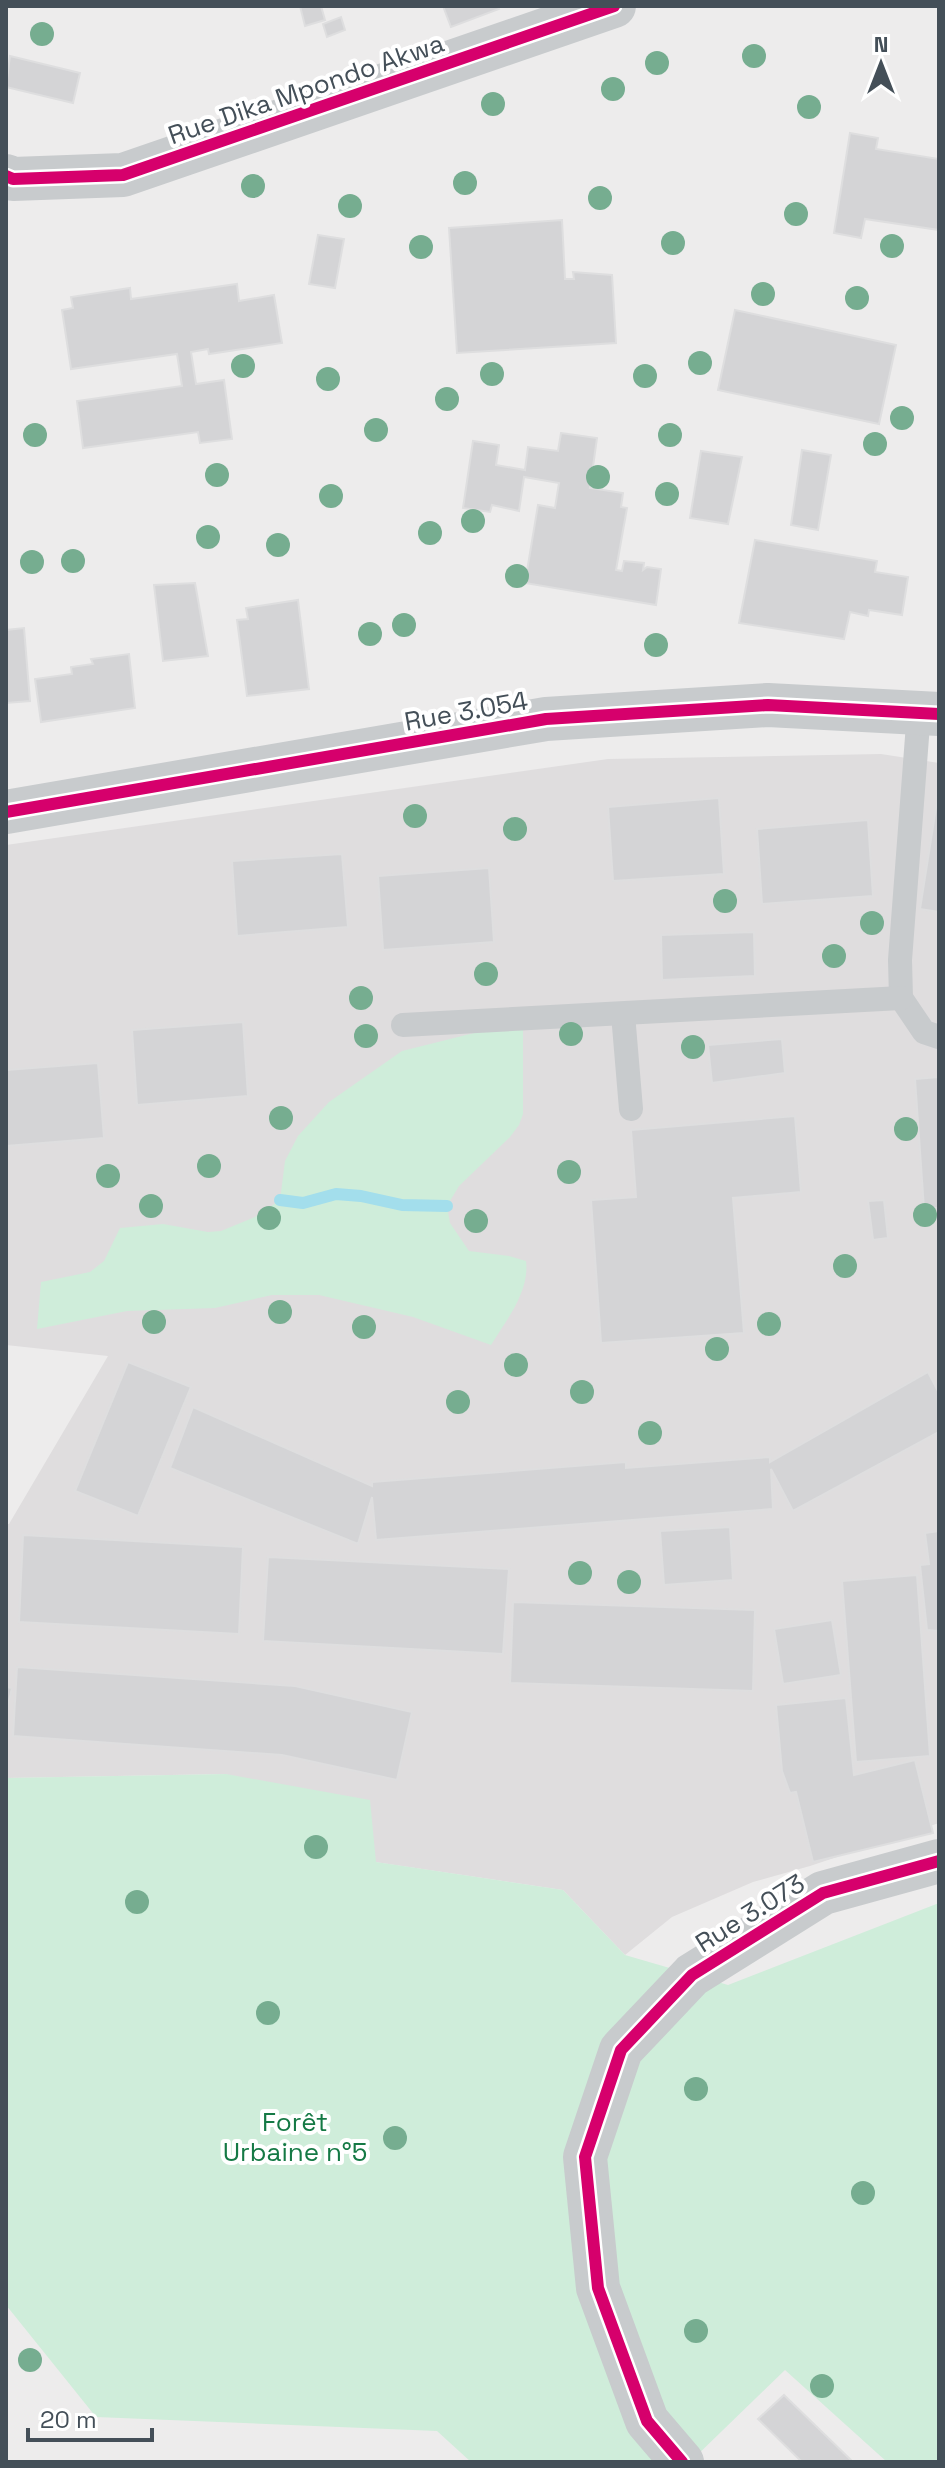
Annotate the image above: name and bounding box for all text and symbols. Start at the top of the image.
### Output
north arrow [841,24,921,104]
street label: Rue Dika Mpondo Akwa [164,26,449,152]
text: N [874,30,888,58]
street label: Rue 3.054 [402,683,530,739]
street label: Rue 3.073 [689,1866,811,1960]
park label: Forêt Urbaine n°5 [223,2105,367,2169]
scale bar [28,2392,152,2442]
text: 20 m [40,2404,97,2435]

